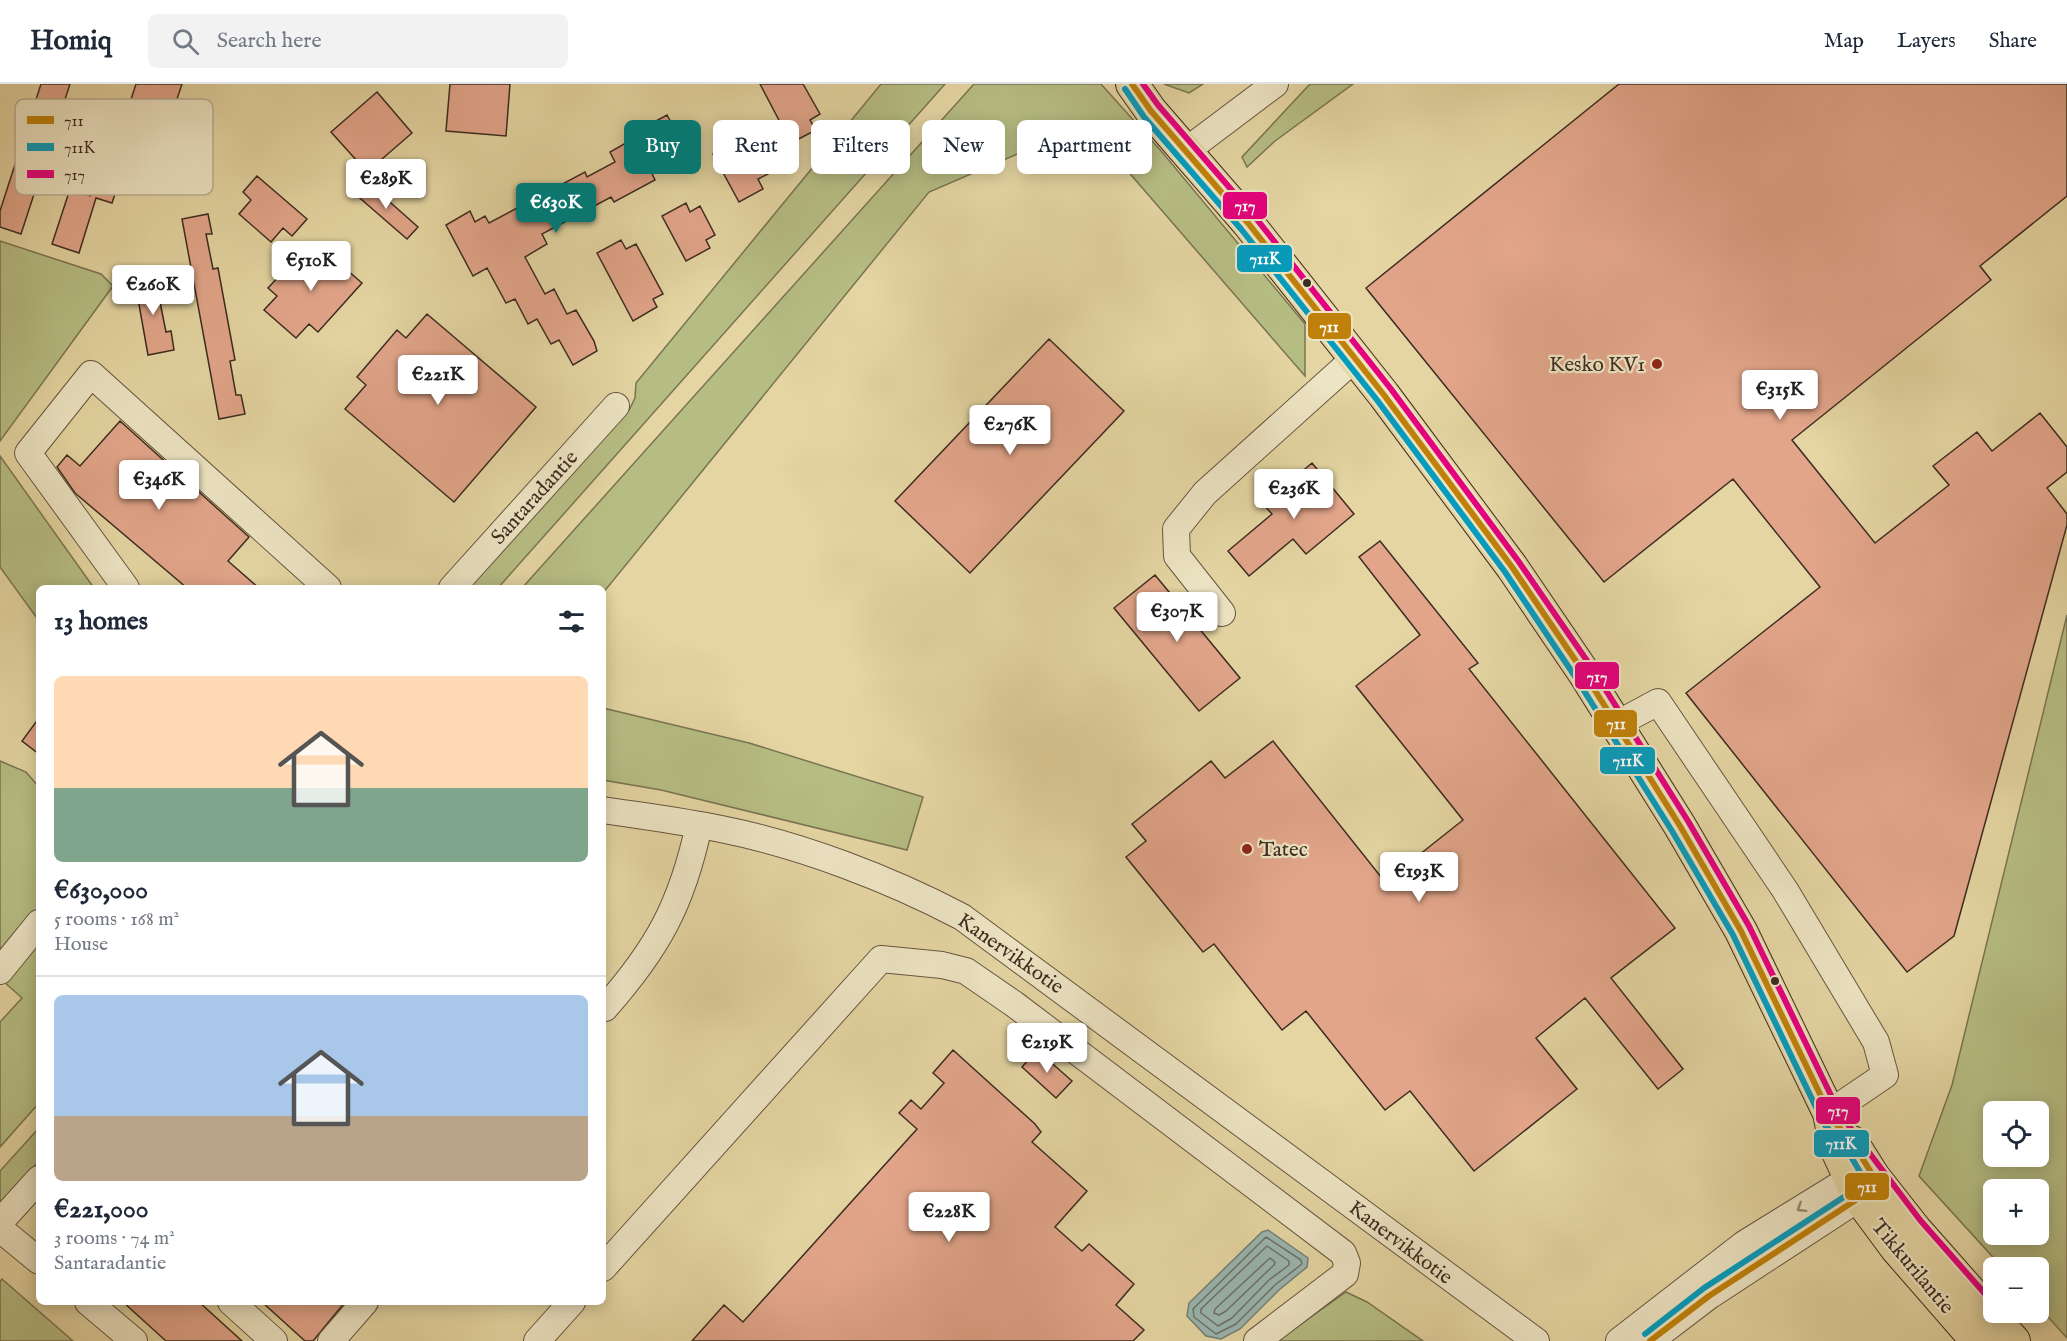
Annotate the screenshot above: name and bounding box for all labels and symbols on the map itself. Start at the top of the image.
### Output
legend [15,99,213,195]
text: 711 [64,112,83,132]
text: 711K [64,139,95,159]
pin: €289K [344,159,428,210]
text: 717 [64,166,85,186]
pin: €630K [514,183,598,234]
line badge: 717 [1222,191,1268,220]
text: 717 [1235,197,1255,217]
pin: €510K [269,241,353,292]
line badge: 711K [1236,244,1293,273]
text: 711K [1250,250,1282,270]
pin: €260K [111,265,195,316]
unlabelled marker [1301,277,1313,289]
line badge: 711 [1307,312,1352,340]
text: 711 [1319,318,1339,338]
place label: Kesko KV1 [1549,352,1645,379]
pin: €221K [396,355,480,406]
marker: Kesko KV1 [1650,357,1664,371]
pin: €315K [1738,370,1822,421]
pin: €276K [968,405,1052,456]
street label: Santaradantie [486,445,585,551]
pin: €346K [117,460,201,511]
pin: €236K [1252,469,1336,520]
pin: €307K [1135,592,1219,643]
line badge: 717 [1574,661,1620,690]
text: 717 [1587,668,1607,688]
line badge: 711 [1593,709,1638,738]
text: 711 [1606,715,1626,735]
line badge: 711K [1599,746,1656,775]
text: 711K [1613,752,1645,772]
place label: Tatec [1259,837,1308,864]
marker: Tatec [1240,842,1254,856]
pin: €193K [1377,852,1461,903]
street label: Kanervikkotie [952,908,1069,1001]
unlabelled marker [1769,975,1781,987]
pin: €219K [1005,1023,1089,1074]
line badge: 717 [1815,1096,1861,1125]
text: 717 [1828,1102,1848,1122]
line badge: 711K [1813,1129,1870,1158]
text: 711K [1826,1135,1858,1155]
line badge: 711 [1844,1172,1890,1201]
text: 711 [1857,1178,1877,1198]
pin: €228K [907,1192,991,1243]
street label: Kanervikkotie [1343,1195,1458,1291]
one-way arrow [1797,1201,1808,1212]
street label: Tikkurilantie [1864,1214,1960,1320]

